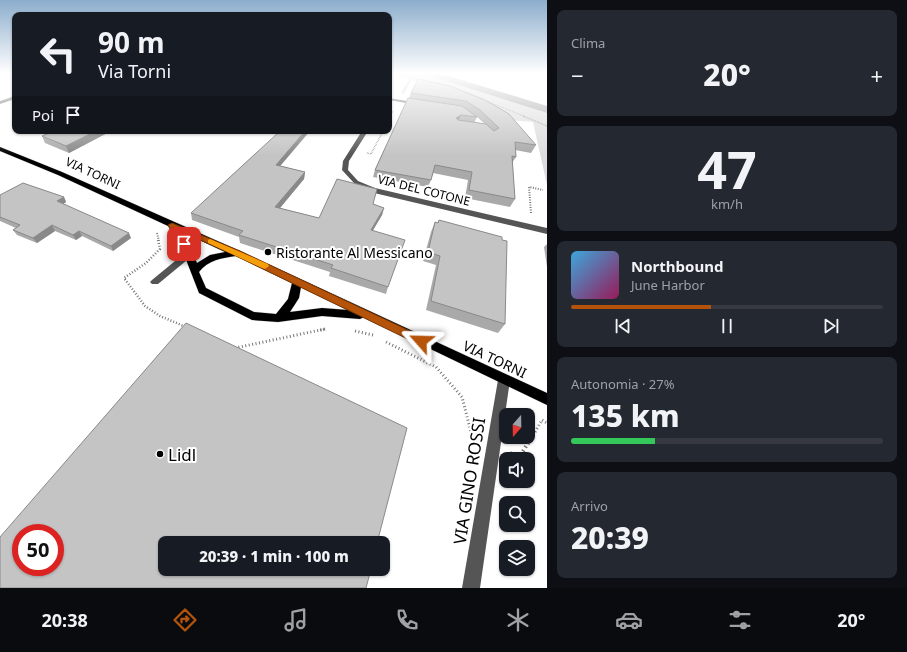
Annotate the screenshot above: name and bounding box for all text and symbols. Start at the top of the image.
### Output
text: 90 m [98,23,165,61]
icon: left [32,28,84,80]
text: Clima [571,34,605,52]
text: 20° [703,54,751,95]
text: Via Torni [98,59,171,83]
text: − [571,60,584,90]
text: + [870,60,883,90]
icon: arrive [62,104,84,126]
text: Poi [32,105,54,125]
text: 47 [697,133,757,204]
street label: VIA TORNI [63,153,123,193]
street label: VIA DEL COTONE [376,170,472,210]
text: km/h [711,195,743,213]
pin [167,227,201,261]
icon: arrive [173,233,195,255]
place label: Ristorante Al Messicano [276,243,433,262]
marker: Ristorante Al Messicano [263,247,273,257]
text: Northbound [631,256,723,276]
text: June Harbor [631,276,705,294]
icon: previous [612,315,634,337]
icon: pause [716,315,738,337]
icon: next [820,315,842,337]
position arrow [400,320,442,362]
street label: VIA TORNI [460,336,530,382]
text: Autonomia · 27% [571,375,675,393]
text: 135 km [571,395,680,436]
north arrow [499,408,535,444]
map controls [499,408,535,576]
street label: VIA GINO ROSSI [448,416,490,546]
place label: Lidl [168,443,196,466]
marker: Lidl [155,449,165,459]
button: sound [499,452,535,488]
button: search [499,496,535,532]
text: Arrivo [571,497,608,515]
text: 20:39 [571,517,649,558]
speed limit sign: 50 [12,524,64,576]
button: layers [499,540,535,576]
text: 20:39 · 1 min · 100 m [199,546,349,566]
icon: directions [171,606,199,634]
icon: music [282,606,310,634]
icon: phone [393,606,421,634]
icon: climate [504,606,532,634]
icon: car [615,606,643,634]
icon: filters [726,606,754,634]
text: 20:38 [42,608,88,632]
text: 20° [837,608,865,632]

